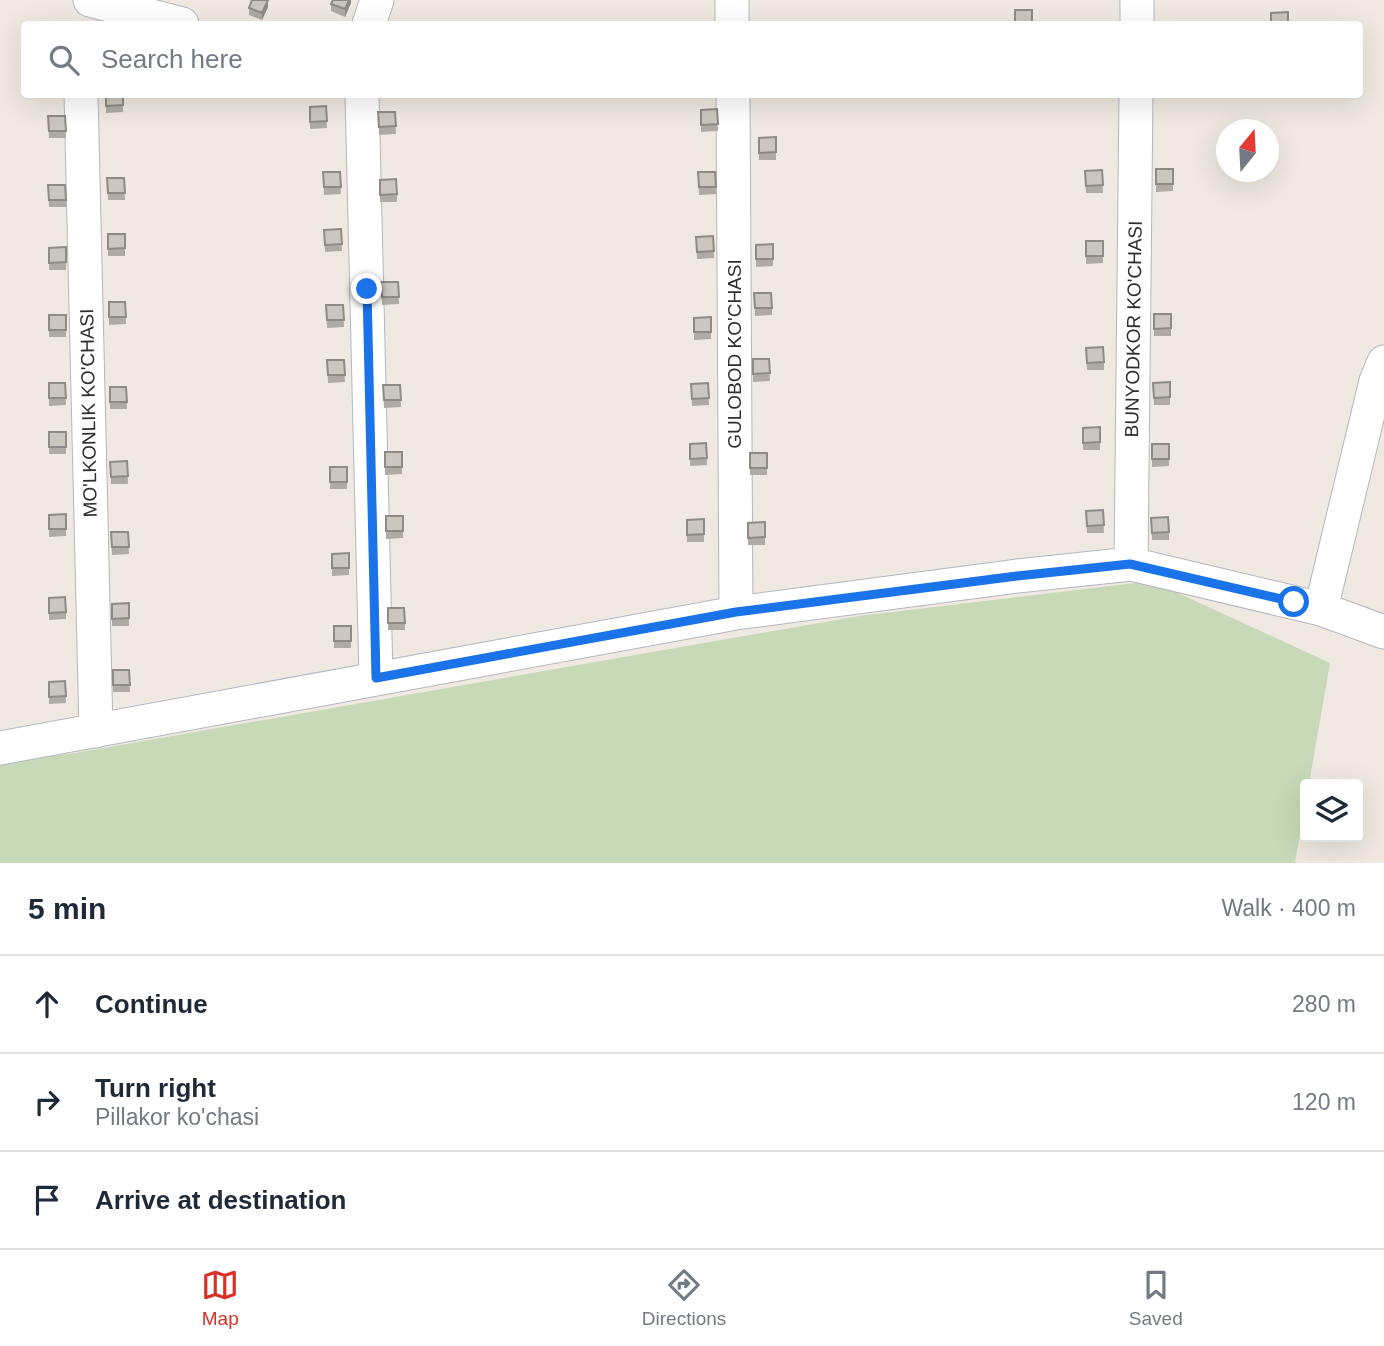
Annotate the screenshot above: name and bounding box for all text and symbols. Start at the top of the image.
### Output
search box [21,21,1363,98]
icon: search [45,41,83,79]
text: Search here [101,44,243,74]
north arrow [1216,119,1279,182]
street label: BUNYODKOR KO'CHASI [1121,220,1146,438]
street label: GULOBOD KO'CHASI [724,259,745,449]
route end [351,273,382,304]
street label: MO'LKONLIK KO'CHASI [76,308,101,518]
route start [1278,586,1309,617]
map controls [1300,779,1363,842]
button: layers [1300,779,1363,842]
text: 5 min [28,892,106,925]
text: Walk · 400 m [1221,895,1356,921]
icon: ahead [28,985,66,1023]
text: Continue [95,989,208,1019]
text: 280 m [1292,991,1356,1017]
text: Turn right [95,1073,216,1103]
icon: right [28,1083,66,1121]
text: 120 m [1292,1089,1356,1115]
text: Pillakor ko'chasi [95,1104,259,1130]
icon: arrive [28,1181,66,1219]
text: Arrive at destination [95,1185,346,1215]
tab: Map [201,1266,239,1330]
tab: Directions [642,1266,726,1330]
tab: Saved [1129,1266,1183,1330]

